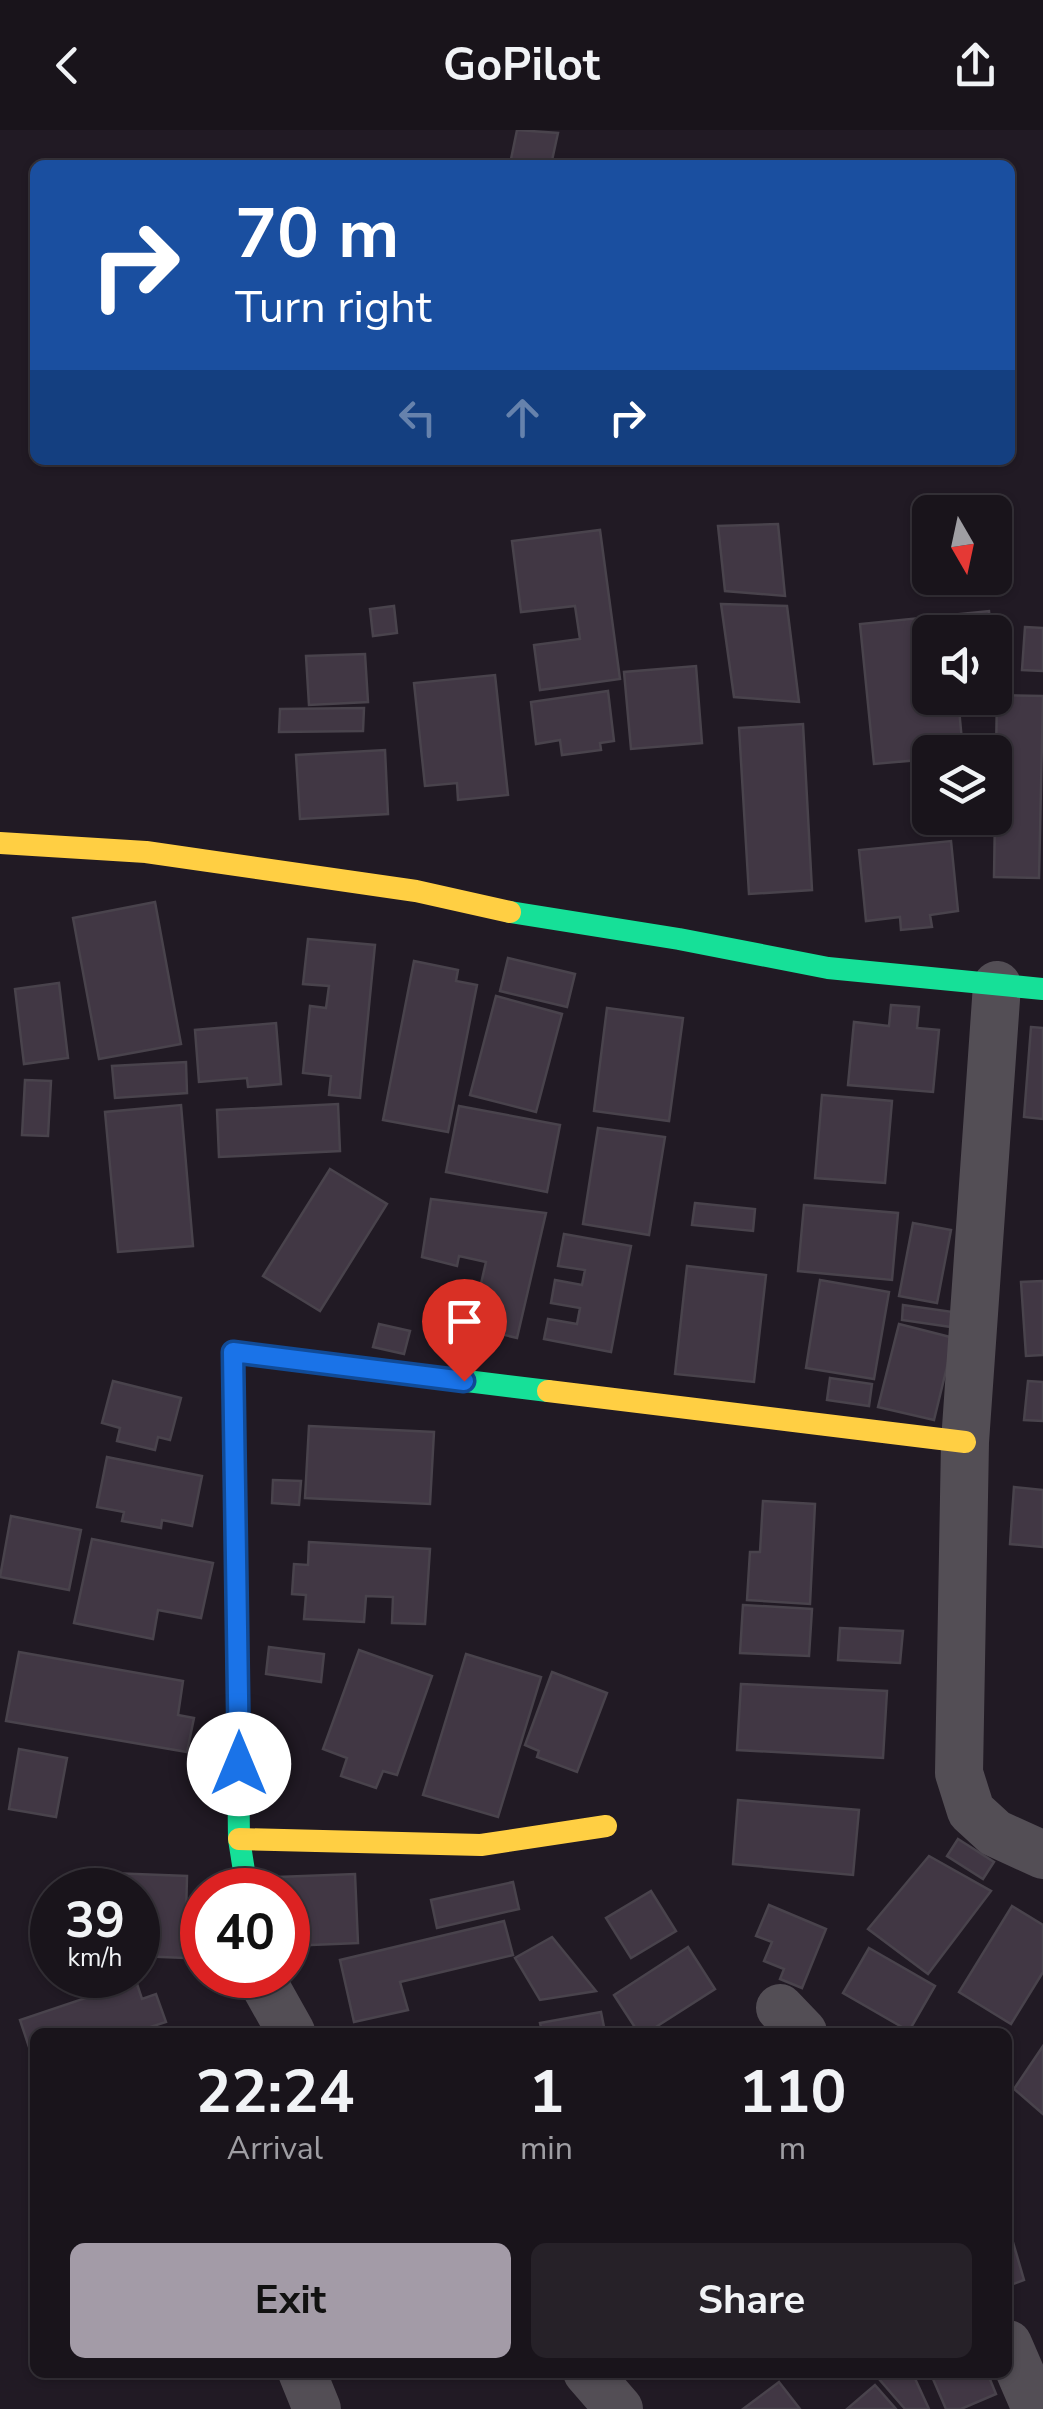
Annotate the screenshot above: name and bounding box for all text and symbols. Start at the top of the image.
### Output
text: GoPilot [443,35,600,96]
icon: back [40,38,95,93]
icon: share [948,38,1003,93]
text: 70 m [235,186,399,282]
icon: right [70,200,200,330]
text: Turn right [235,277,432,338]
icon: left [390,390,445,445]
icon: ahead [495,390,550,445]
icon: right [600,390,655,445]
north arrow [912,495,1012,595]
map controls [912,495,1012,835]
button: sound [912,615,1012,715]
button: layers [912,735,1012,835]
pin [422,1279,507,1382]
icon: arrive [437,1294,492,1349]
position arrow [187,1712,291,1816]
speed limit sign: 40 [180,1868,310,1998]
text: 39 [65,1886,125,1955]
text: km/h [67,1941,123,1975]
text: 22:24 [196,2051,354,2133]
text: 1 [528,2051,564,2133]
text: 110 [738,2051,846,2133]
text: Arrival [227,2127,323,2170]
text: min [520,2127,573,2170]
text: m [779,2127,806,2170]
button: Exit [70,2243,511,2358]
button: Share [531,2243,972,2358]

